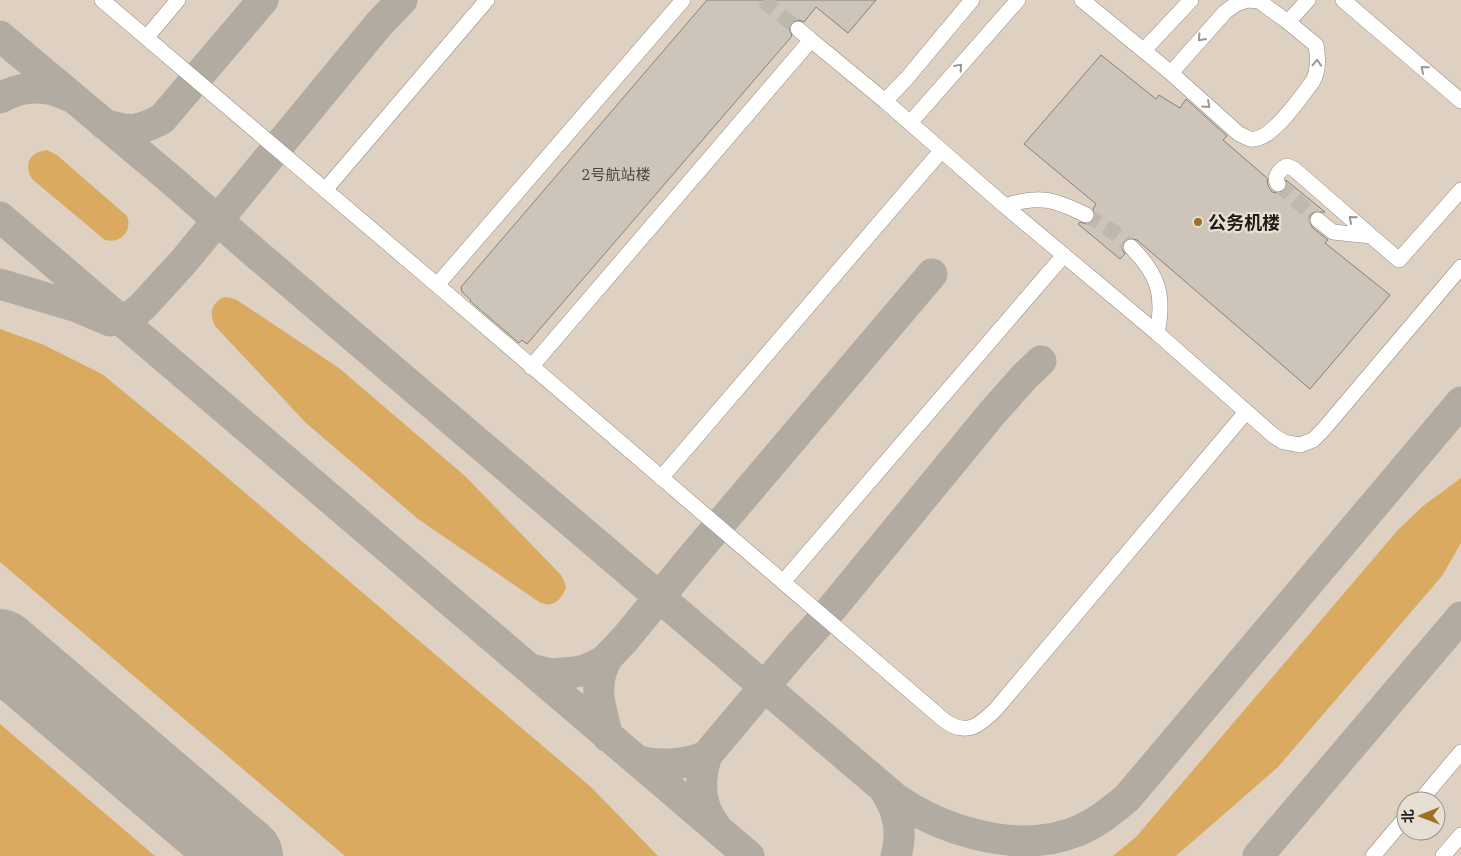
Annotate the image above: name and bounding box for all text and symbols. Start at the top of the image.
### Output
one-way arrow [1198,33,1207,42]
one-way arrow [1312,58,1323,66]
one-way arrow [953,64,962,73]
one-way arrow [1420,66,1429,75]
one-way arrow [1202,99,1211,108]
house number: 2号航站楼 [581,165,651,184]
place label: 公务机楼 [1208,211,1280,234]
marker: 公务机楼 [1192,216,1204,228]
one-way arrow [1348,216,1357,225]
north arrow [1396,791,1446,841]
text: 北 [1399,809,1417,823]

